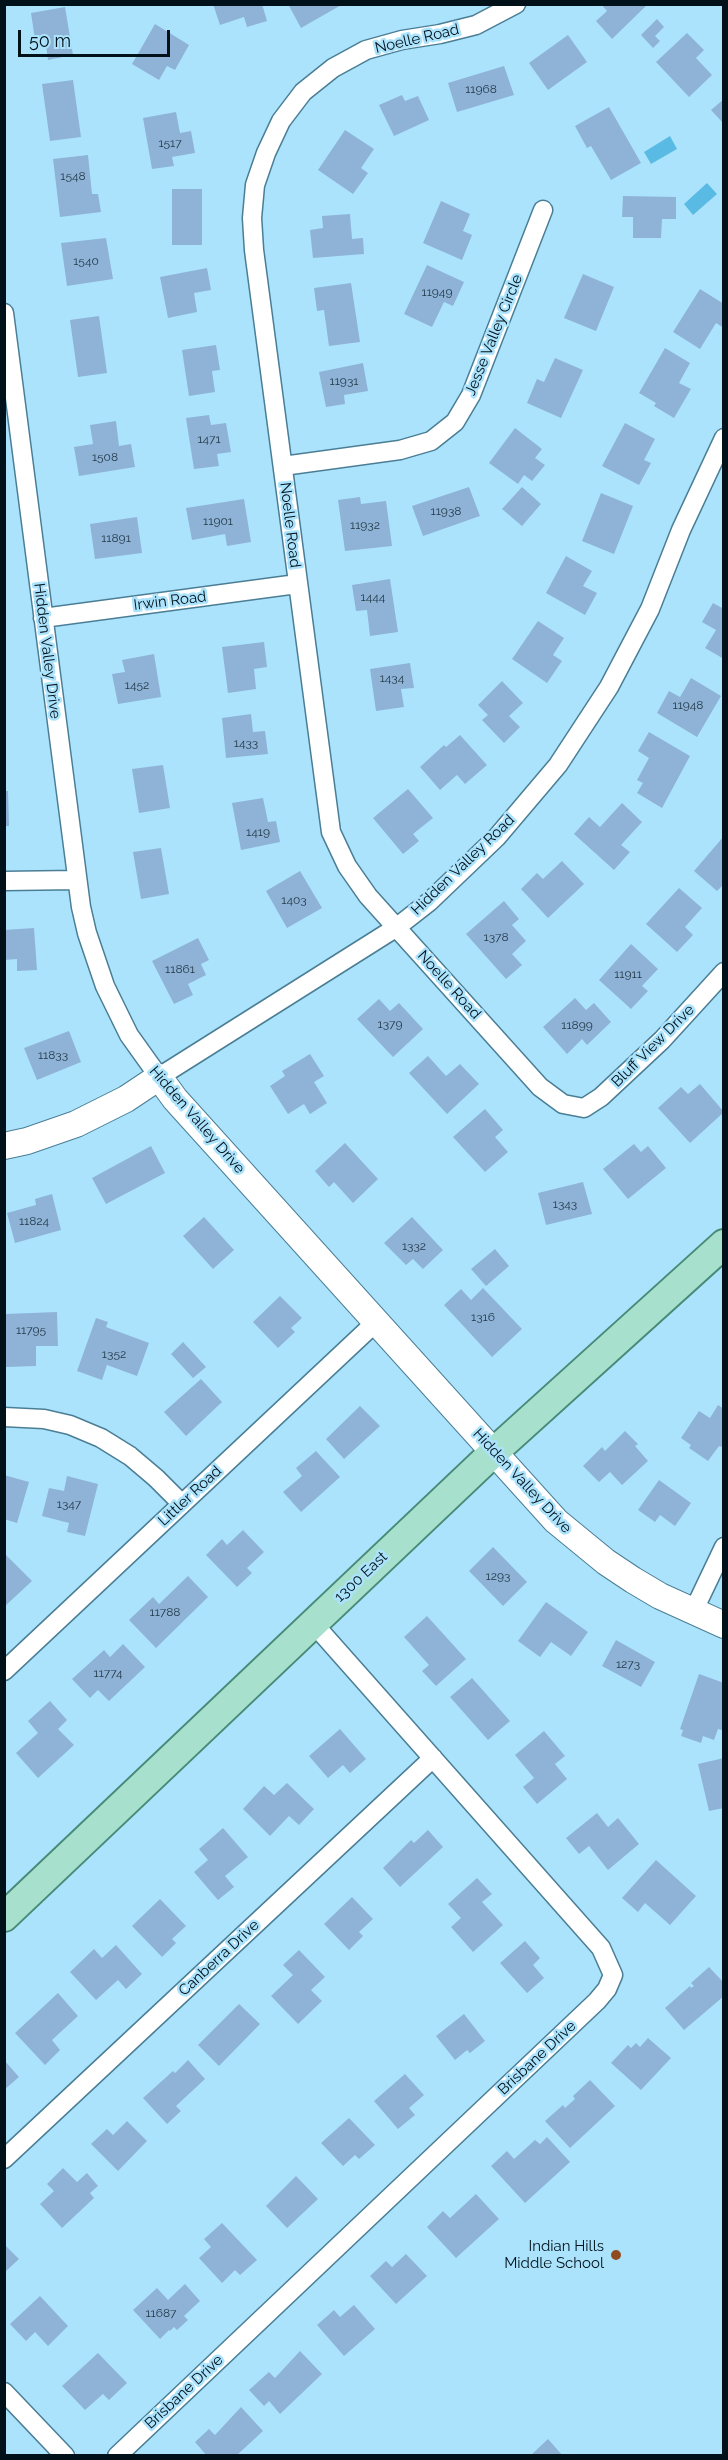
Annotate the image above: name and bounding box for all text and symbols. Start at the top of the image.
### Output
scale bar [21,18,172,56]
street label: Noelle Road [373,21,461,57]
text: 50 m [29,30,71,51]
house number: 11968 [465,82,497,96]
house number: 1517 [158,136,182,150]
house number: 1548 [60,169,86,183]
house number: 1540 [73,254,99,268]
street label: Jesse Valley Circle [461,272,527,398]
house number: 11949 [422,285,452,299]
house number: 11931 [330,374,358,388]
house number: 1471 [197,432,221,446]
house number: 1508 [92,450,118,464]
street label: Noelle Road [276,481,304,569]
house number: 11938 [431,504,461,518]
house number: 11901 [203,514,233,528]
house number: 11932 [350,518,380,532]
house number: 11891 [101,531,131,545]
street label: Hidden Valley Drive [30,582,64,720]
street label: Irwin Road [133,588,207,614]
house number: 1444 [361,590,385,604]
house number: 1434 [380,671,404,685]
house number: 1452 [125,678,149,692]
house number: 11948 [673,698,703,712]
house number: 1433 [234,736,258,750]
street label: Hidden Valley Road [408,811,518,919]
house number: 1419 [246,825,270,839]
house number: 1403 [281,893,307,907]
house number: 1378 [483,930,509,944]
street label: Noelle Road [414,947,484,1023]
house number: 11861 [165,962,195,976]
house number: 11911 [614,967,642,981]
street label: Bluff View Drive [608,1001,698,1091]
house number: 1379 [378,1017,402,1031]
house number: 11899 [561,1018,593,1032]
house number: 11833 [38,1048,68,1062]
street label: Hidden Valley Drive [145,1063,249,1177]
house number: 1343 [553,1197,577,1211]
house number: 11824 [19,1214,49,1228]
house number: 1332 [402,1239,426,1253]
house number: 1316 [471,1310,495,1324]
house number: 11795 [16,1323,46,1337]
house number: 1352 [102,1347,126,1361]
street label: Hidden Valley Drive [469,1425,575,1537]
street label: Littler Road [155,1462,225,1530]
house number: 1347 [57,1497,81,1511]
street label: 1300 East [331,1548,391,1606]
house number: 1293 [486,1569,510,1583]
house number: 11788 [150,1605,180,1619]
house number: 1273 [616,1657,640,1671]
house number: 11774 [94,1666,122,1680]
street label: Canberra Drive [175,1916,263,2000]
street label: Brisbane Drive [494,2017,580,2099]
place label: Indian Hills Middle School [504,2237,604,2272]
marker: Indian Hills Middle School [609,2248,623,2262]
house number: 11687 [145,2306,177,2320]
street label: Brisbane Drive [141,2351,227,2433]

